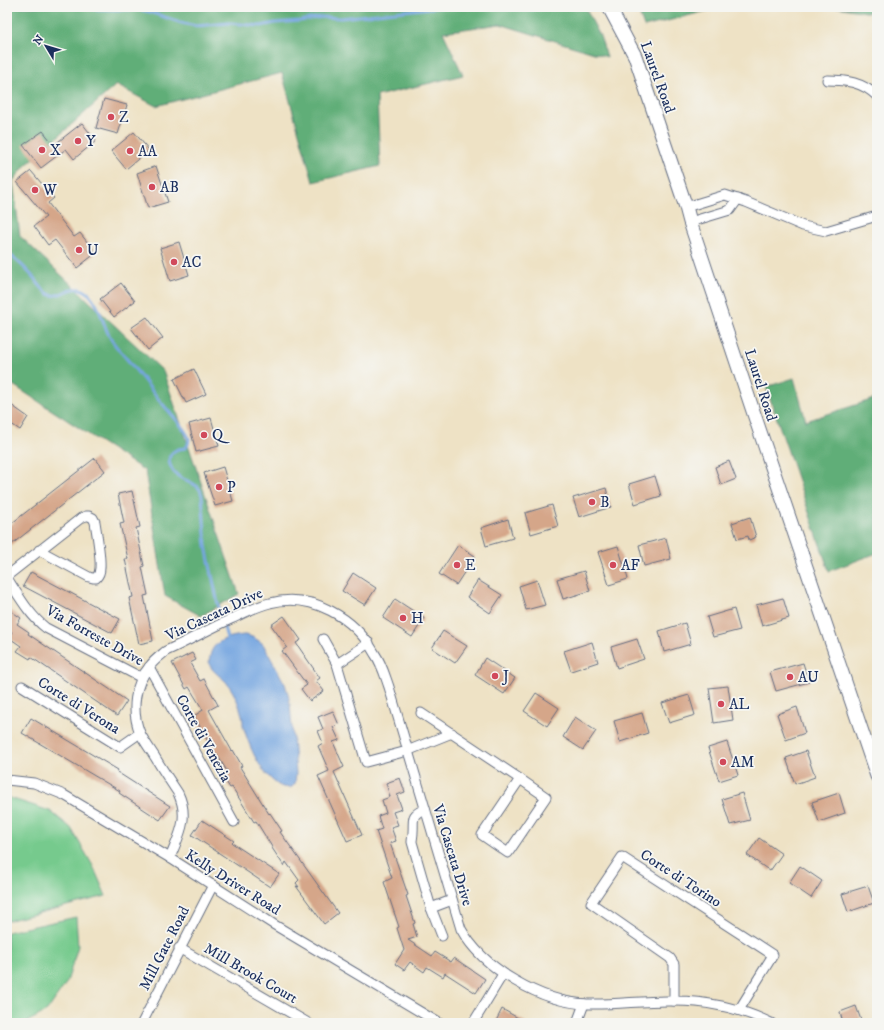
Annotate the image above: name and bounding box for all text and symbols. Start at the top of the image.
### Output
north arrow [26,26,66,66]
text: N [31,33,47,48]
street label: Laurel Road [636,39,679,116]
place label: Z [119,108,129,127]
marker: Z [106,112,116,122]
place label: Y [86,132,96,151]
marker: Y [73,136,83,146]
place label: X [50,141,61,160]
place label: AA [138,142,158,161]
marker: X [37,145,47,155]
marker: AA [125,146,135,156]
place label: AB [160,178,179,197]
place label: W [42,181,57,200]
marker: AB [147,182,157,192]
marker: W [30,185,40,195]
place label: U [87,241,99,260]
marker: U [74,245,84,255]
place label: AC [182,253,201,272]
marker: AC [169,257,179,267]
street label: Laurel Road [740,347,781,424]
place label: Q [212,426,230,445]
marker: Q [199,430,209,440]
place label: P [227,478,236,497]
marker: P [214,482,224,492]
place label: B [600,493,610,512]
marker: B [587,497,597,507]
place label: E [465,556,476,575]
place label: AF [621,556,640,575]
marker: E [452,560,462,570]
marker: AF [608,560,618,570]
street label: Via Cascata Drive [162,584,266,646]
street label: Via Forreste Drive [42,600,147,670]
place label: H [411,609,424,628]
marker: H [398,613,408,623]
place label: J [501,667,509,686]
place label: AU [798,668,819,687]
marker: J [490,671,500,681]
marker: AU [785,672,795,682]
street label: Corte di Verona [34,673,124,739]
street label: Corte di Venezia [172,691,236,786]
place label: AL [729,695,750,714]
marker: AL [716,699,726,709]
place label: AM [731,753,755,772]
marker: AM [718,757,728,767]
street label: Via Cascata Drive [428,801,477,908]
street label: Kelly Driver Road [181,845,284,920]
street label: Corte di Torino [636,845,725,912]
street label: Mill Gate Road [135,902,194,994]
street label: Mill Brook Court [201,939,301,1008]

